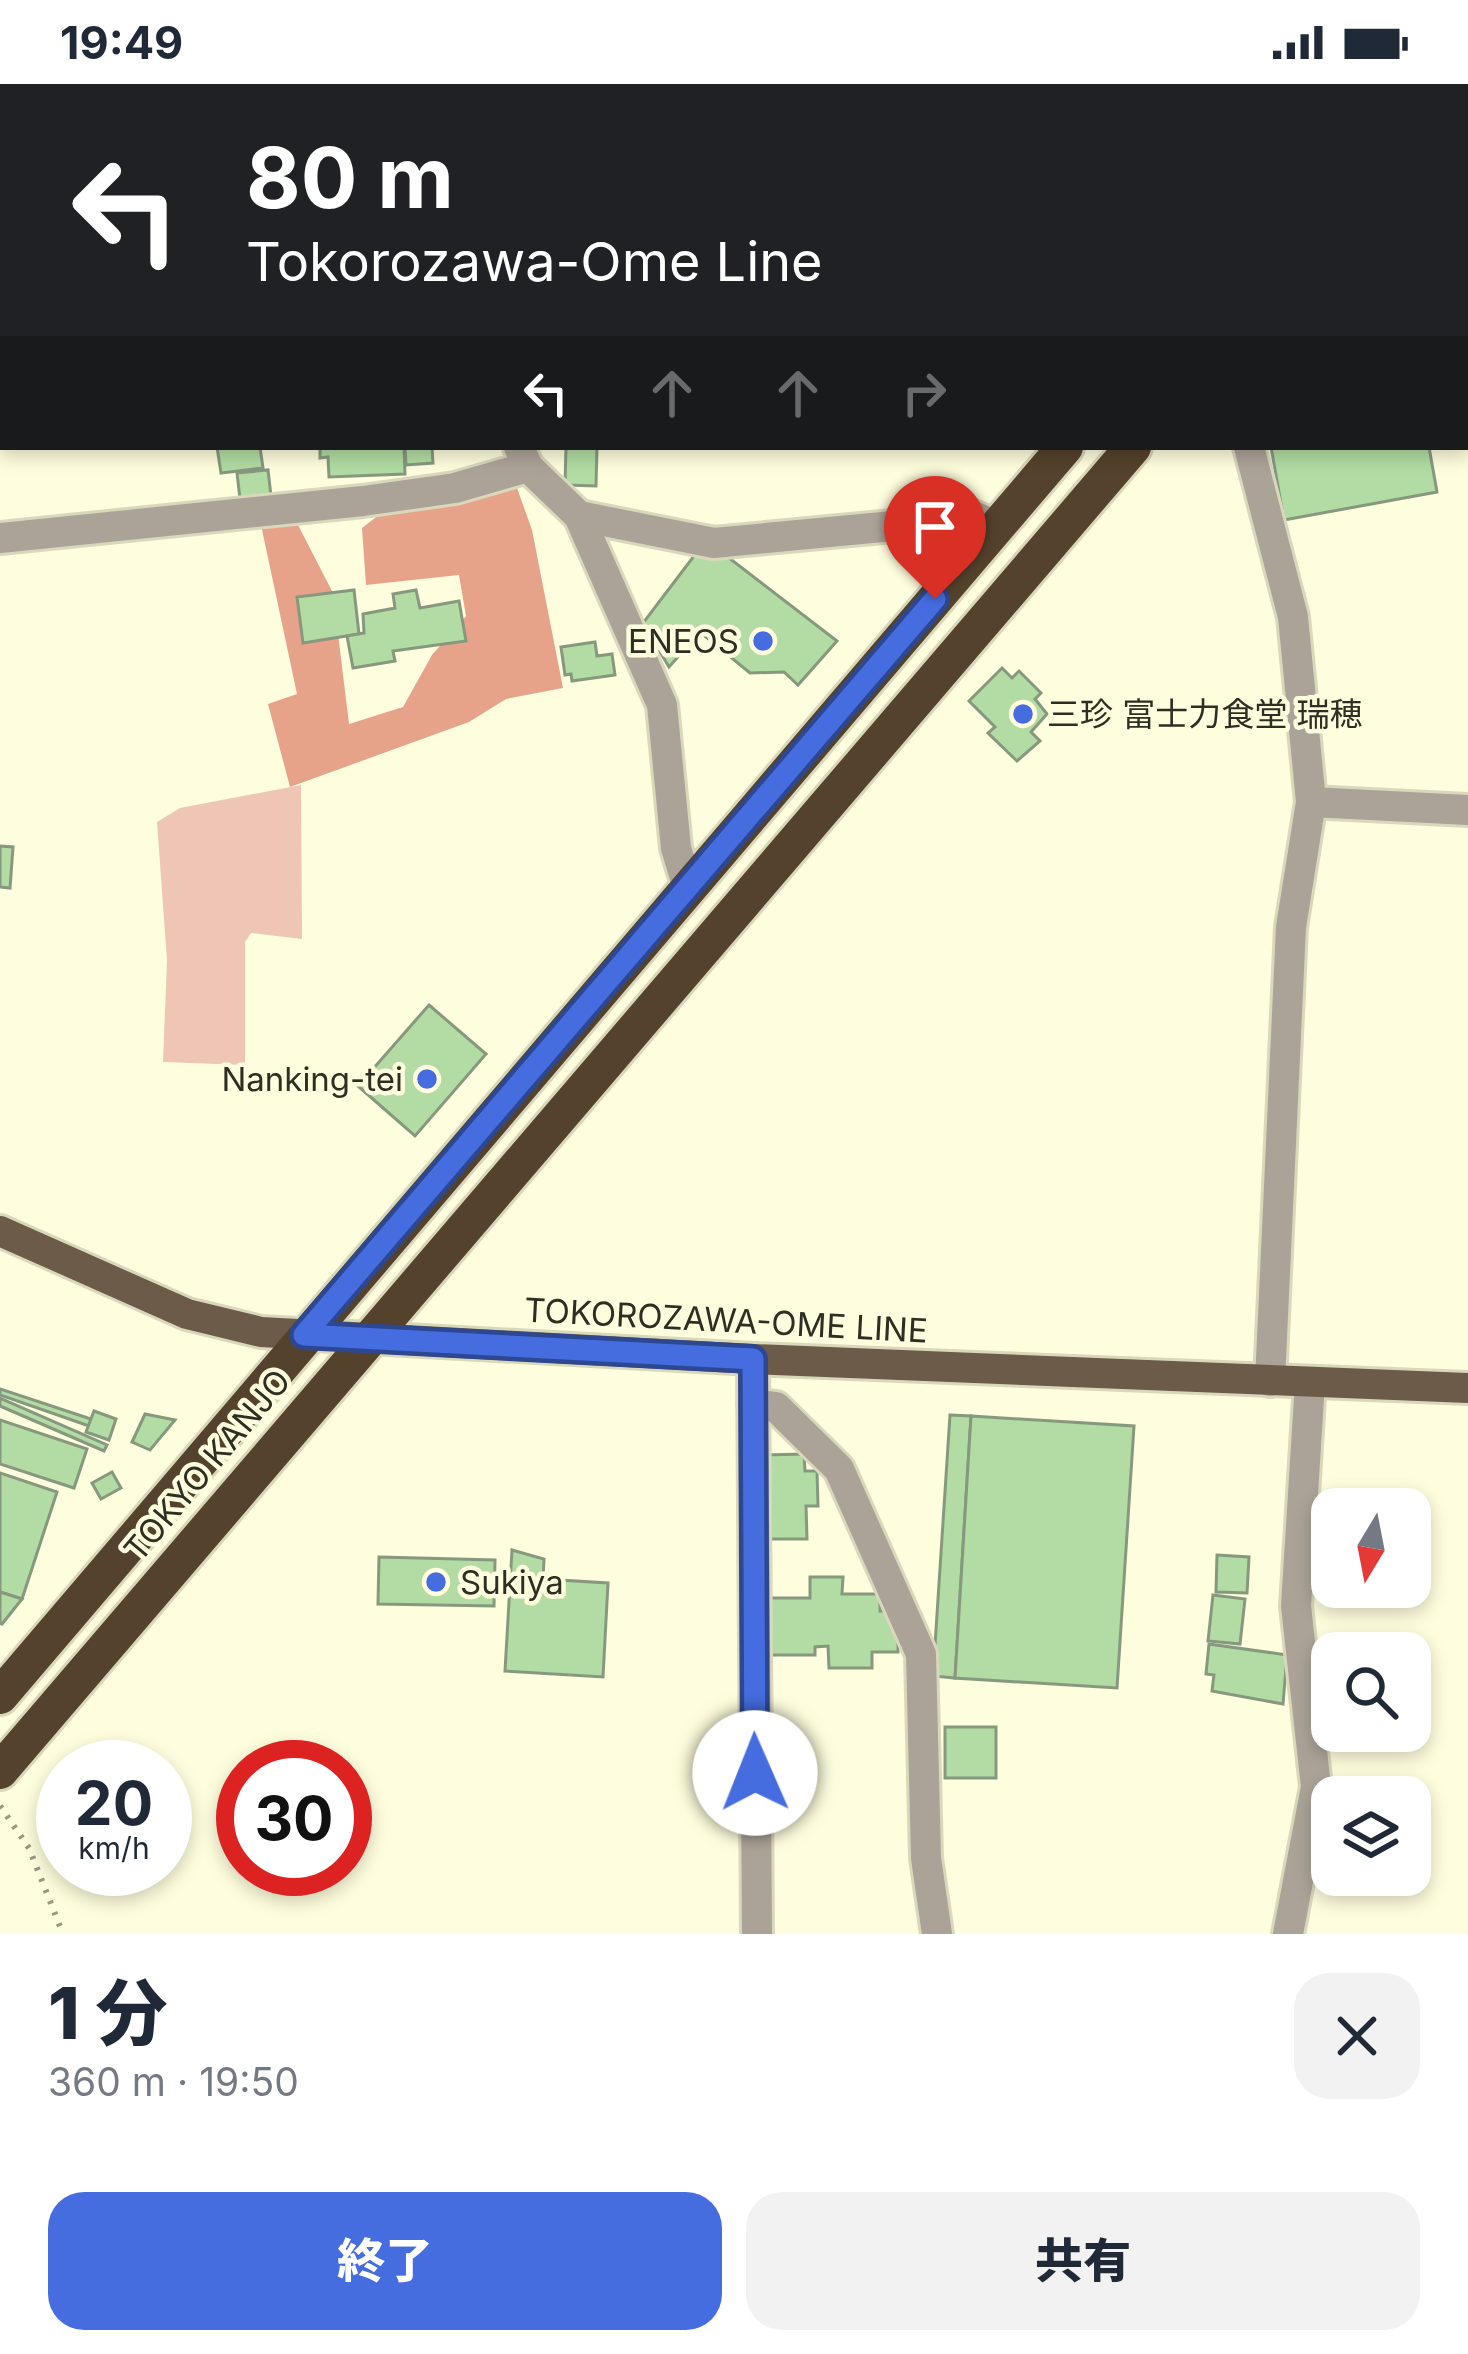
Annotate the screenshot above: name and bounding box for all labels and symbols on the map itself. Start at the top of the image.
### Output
pin [884,476,986,599]
place label: ENEOS [628,621,739,661]
marker: ENEOS [750,628,776,654]
place label: 三珍 富士力食堂 瑞穂 [1047,694,1363,734]
marker: 三珍 富士力食堂 瑞穂 [1010,701,1036,727]
place label: Nanking-tei [221,1059,403,1099]
marker: Nanking-tei [414,1066,440,1092]
street label: TOKOROZAWA-OME LINE [523,1289,929,1351]
street label: TOKYO KANJO [115,1361,299,1569]
north arrow [1311,1488,1431,1608]
place label: Sukiya [460,1562,564,1602]
marker: Sukiya [423,1569,449,1595]
position arrow [692,1710,818,1836]
speed limit sign: 30 [216,1740,372,1896]

